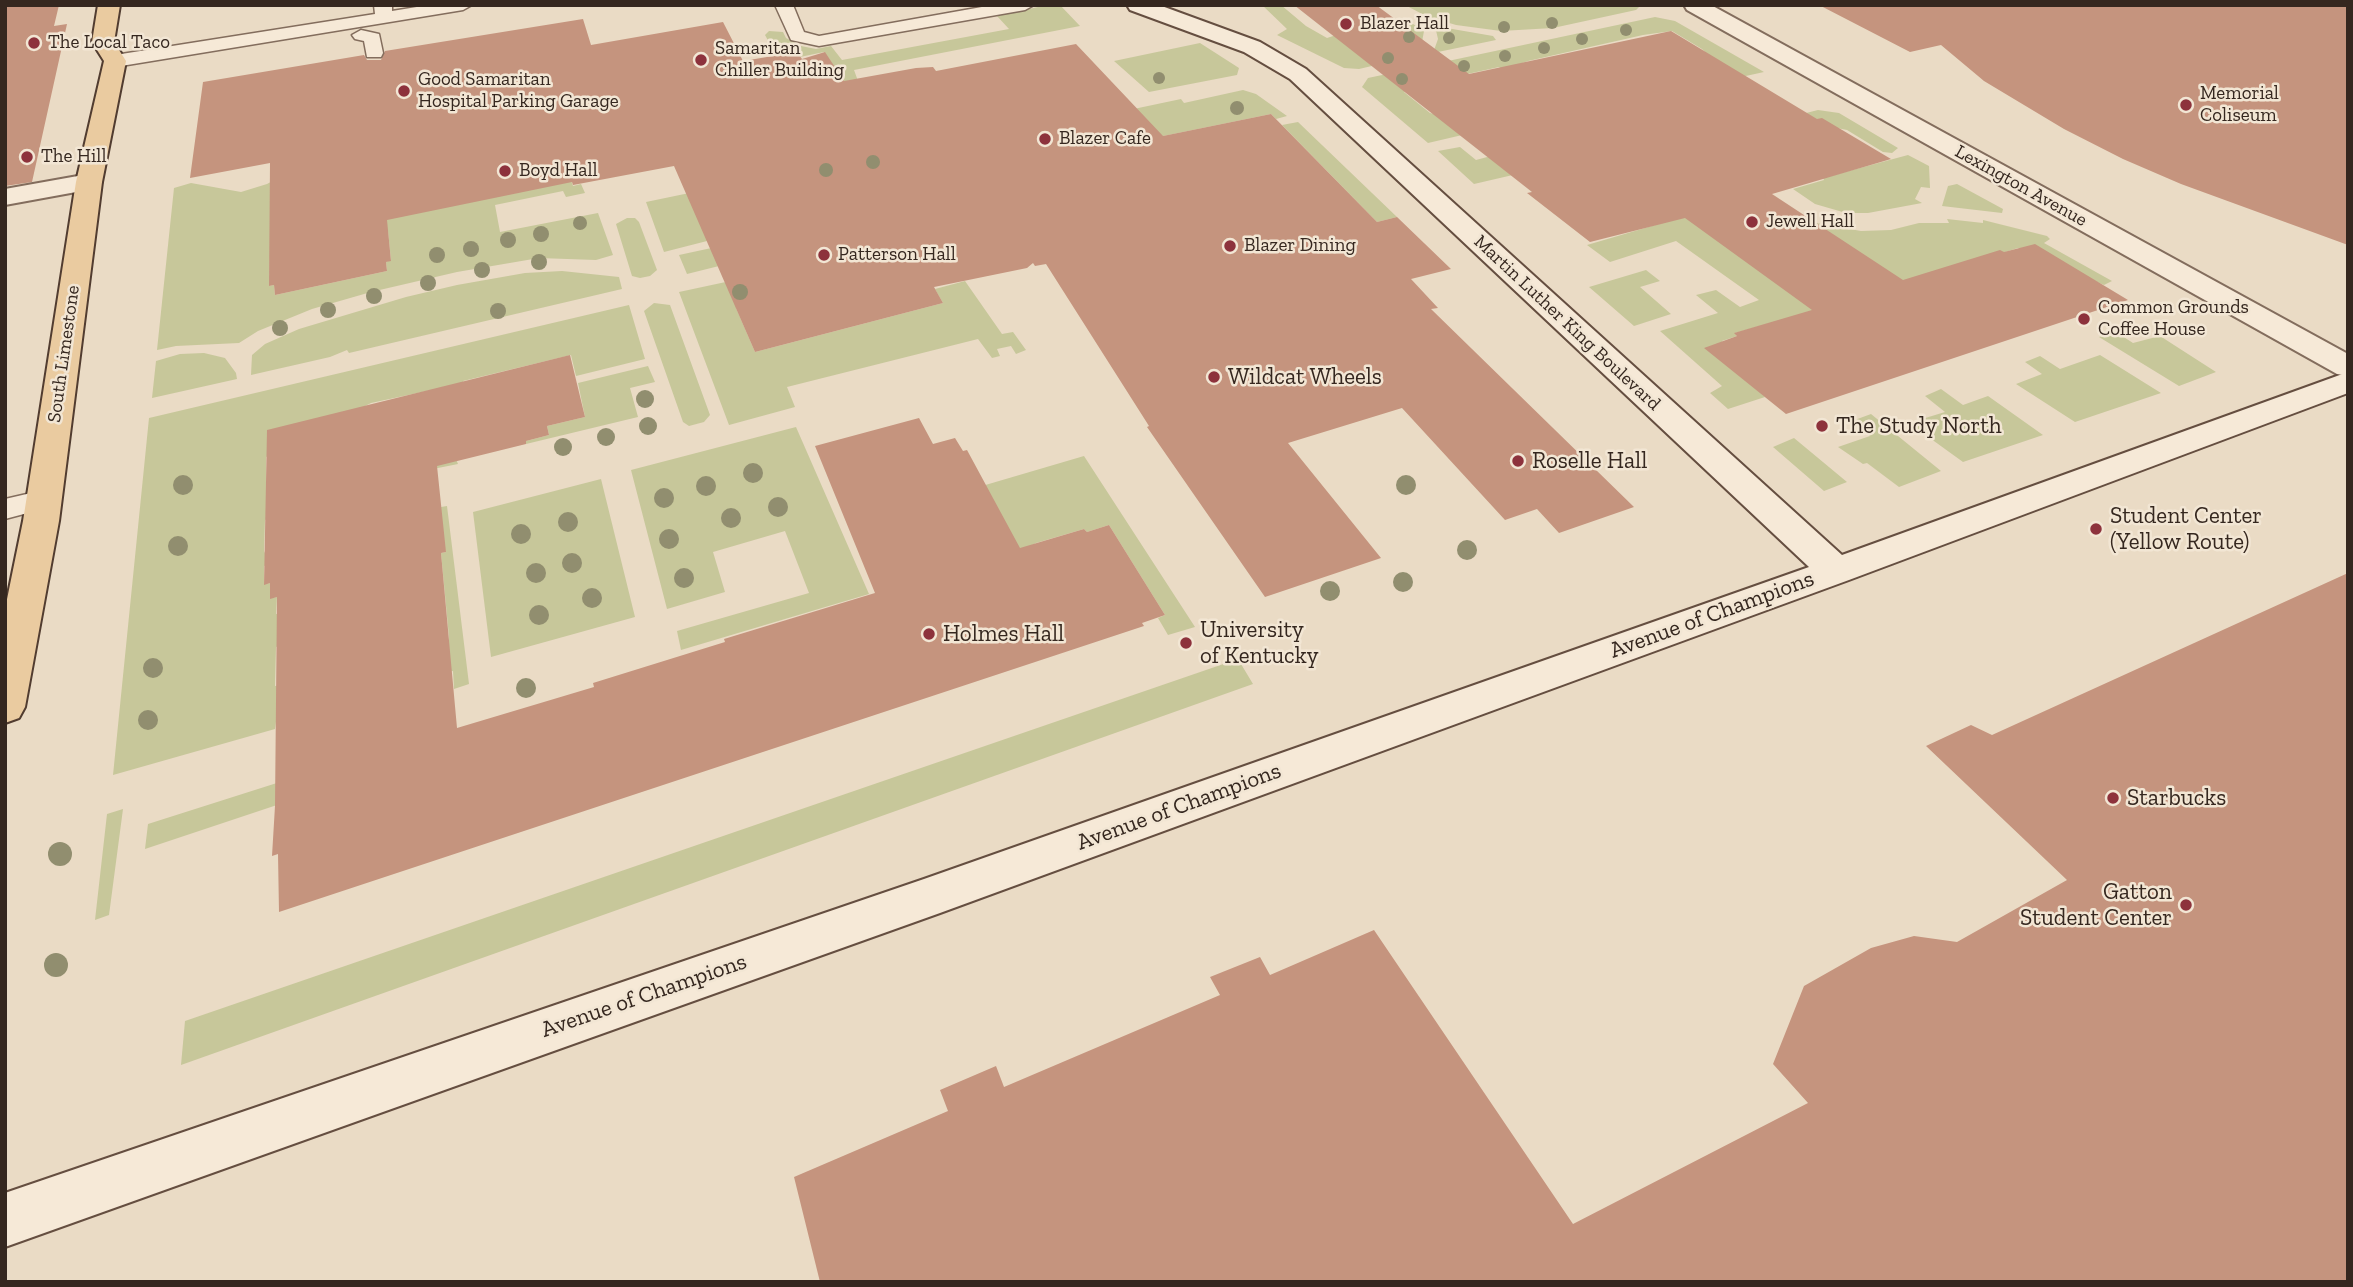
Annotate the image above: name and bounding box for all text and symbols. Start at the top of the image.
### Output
place label: Blazer Hall [1360,13,1449,35]
marker: Blazer Hall [1338,16,1354,32]
place label: The Local Taco [48,32,170,54]
marker: The Local Taco [26,35,42,51]
place label: Samaritan Chiller Building [715,38,844,82]
marker: Samaritan Chiller Building [693,52,709,68]
place label: Good Samaritan Hospital Parking Garage [418,69,619,113]
marker: Good Samaritan Hospital Parking Garage [396,83,412,99]
place label: Memorial Coliseum [2200,83,2279,127]
marker: Memorial Coliseum [2178,97,2194,113]
place label: Blazer Cafe [1059,128,1151,150]
marker: Blazer Cafe [1037,131,1053,147]
street label: Lexington Avenue [1951,140,2091,232]
place label: The Hill [41,146,106,168]
marker: The Hill [19,149,35,165]
place label: Boyd Hall [519,160,598,182]
marker: Boyd Hall [497,163,513,179]
place label: Jewell Hall [1766,211,1854,233]
marker: Jewell Hall [1744,214,1760,230]
street label: Martin Luther King Boulevard [1469,230,1665,416]
place label: Blazer Dining [1244,235,1356,257]
marker: Blazer Dining [1222,238,1238,254]
place label: Patterson Hall [838,244,956,266]
marker: Patterson Hall [816,247,832,263]
street label: South Limestone [43,284,85,424]
place label: Common Grounds Coffee House [2098,297,2249,341]
marker: Common Grounds Coffee House [2076,311,2092,327]
place label: Wildcat Wheels [1228,363,1382,391]
marker: Wildcat Wheels [1206,369,1222,385]
place label: The Study North [1836,412,2002,440]
marker: The Study North [1814,418,1830,434]
place label: Roselle Hall [1532,447,1647,475]
marker: Roselle Hall [1510,453,1526,469]
place label: Student Center (Yellow Route) [2110,502,2262,556]
marker: Student Center (Yellow Route) [2088,521,2104,537]
street label: Avenue of Champions [1606,565,1818,665]
place label: University of Kentucky [1200,616,1318,670]
place label: Holmes Hall [943,620,1064,648]
marker: Holmes Hall [921,626,937,642]
marker: University of Kentucky [1178,635,1194,651]
street label: Avenue of Champions [1073,757,1285,857]
place label: Starbucks [2127,784,2226,812]
marker: Starbucks [2105,790,2121,806]
place label: Gatton Student Center [2020,878,2172,932]
marker: Gatton Student Center [2178,897,2194,913]
street label: Avenue of Champions [538,948,750,1044]

